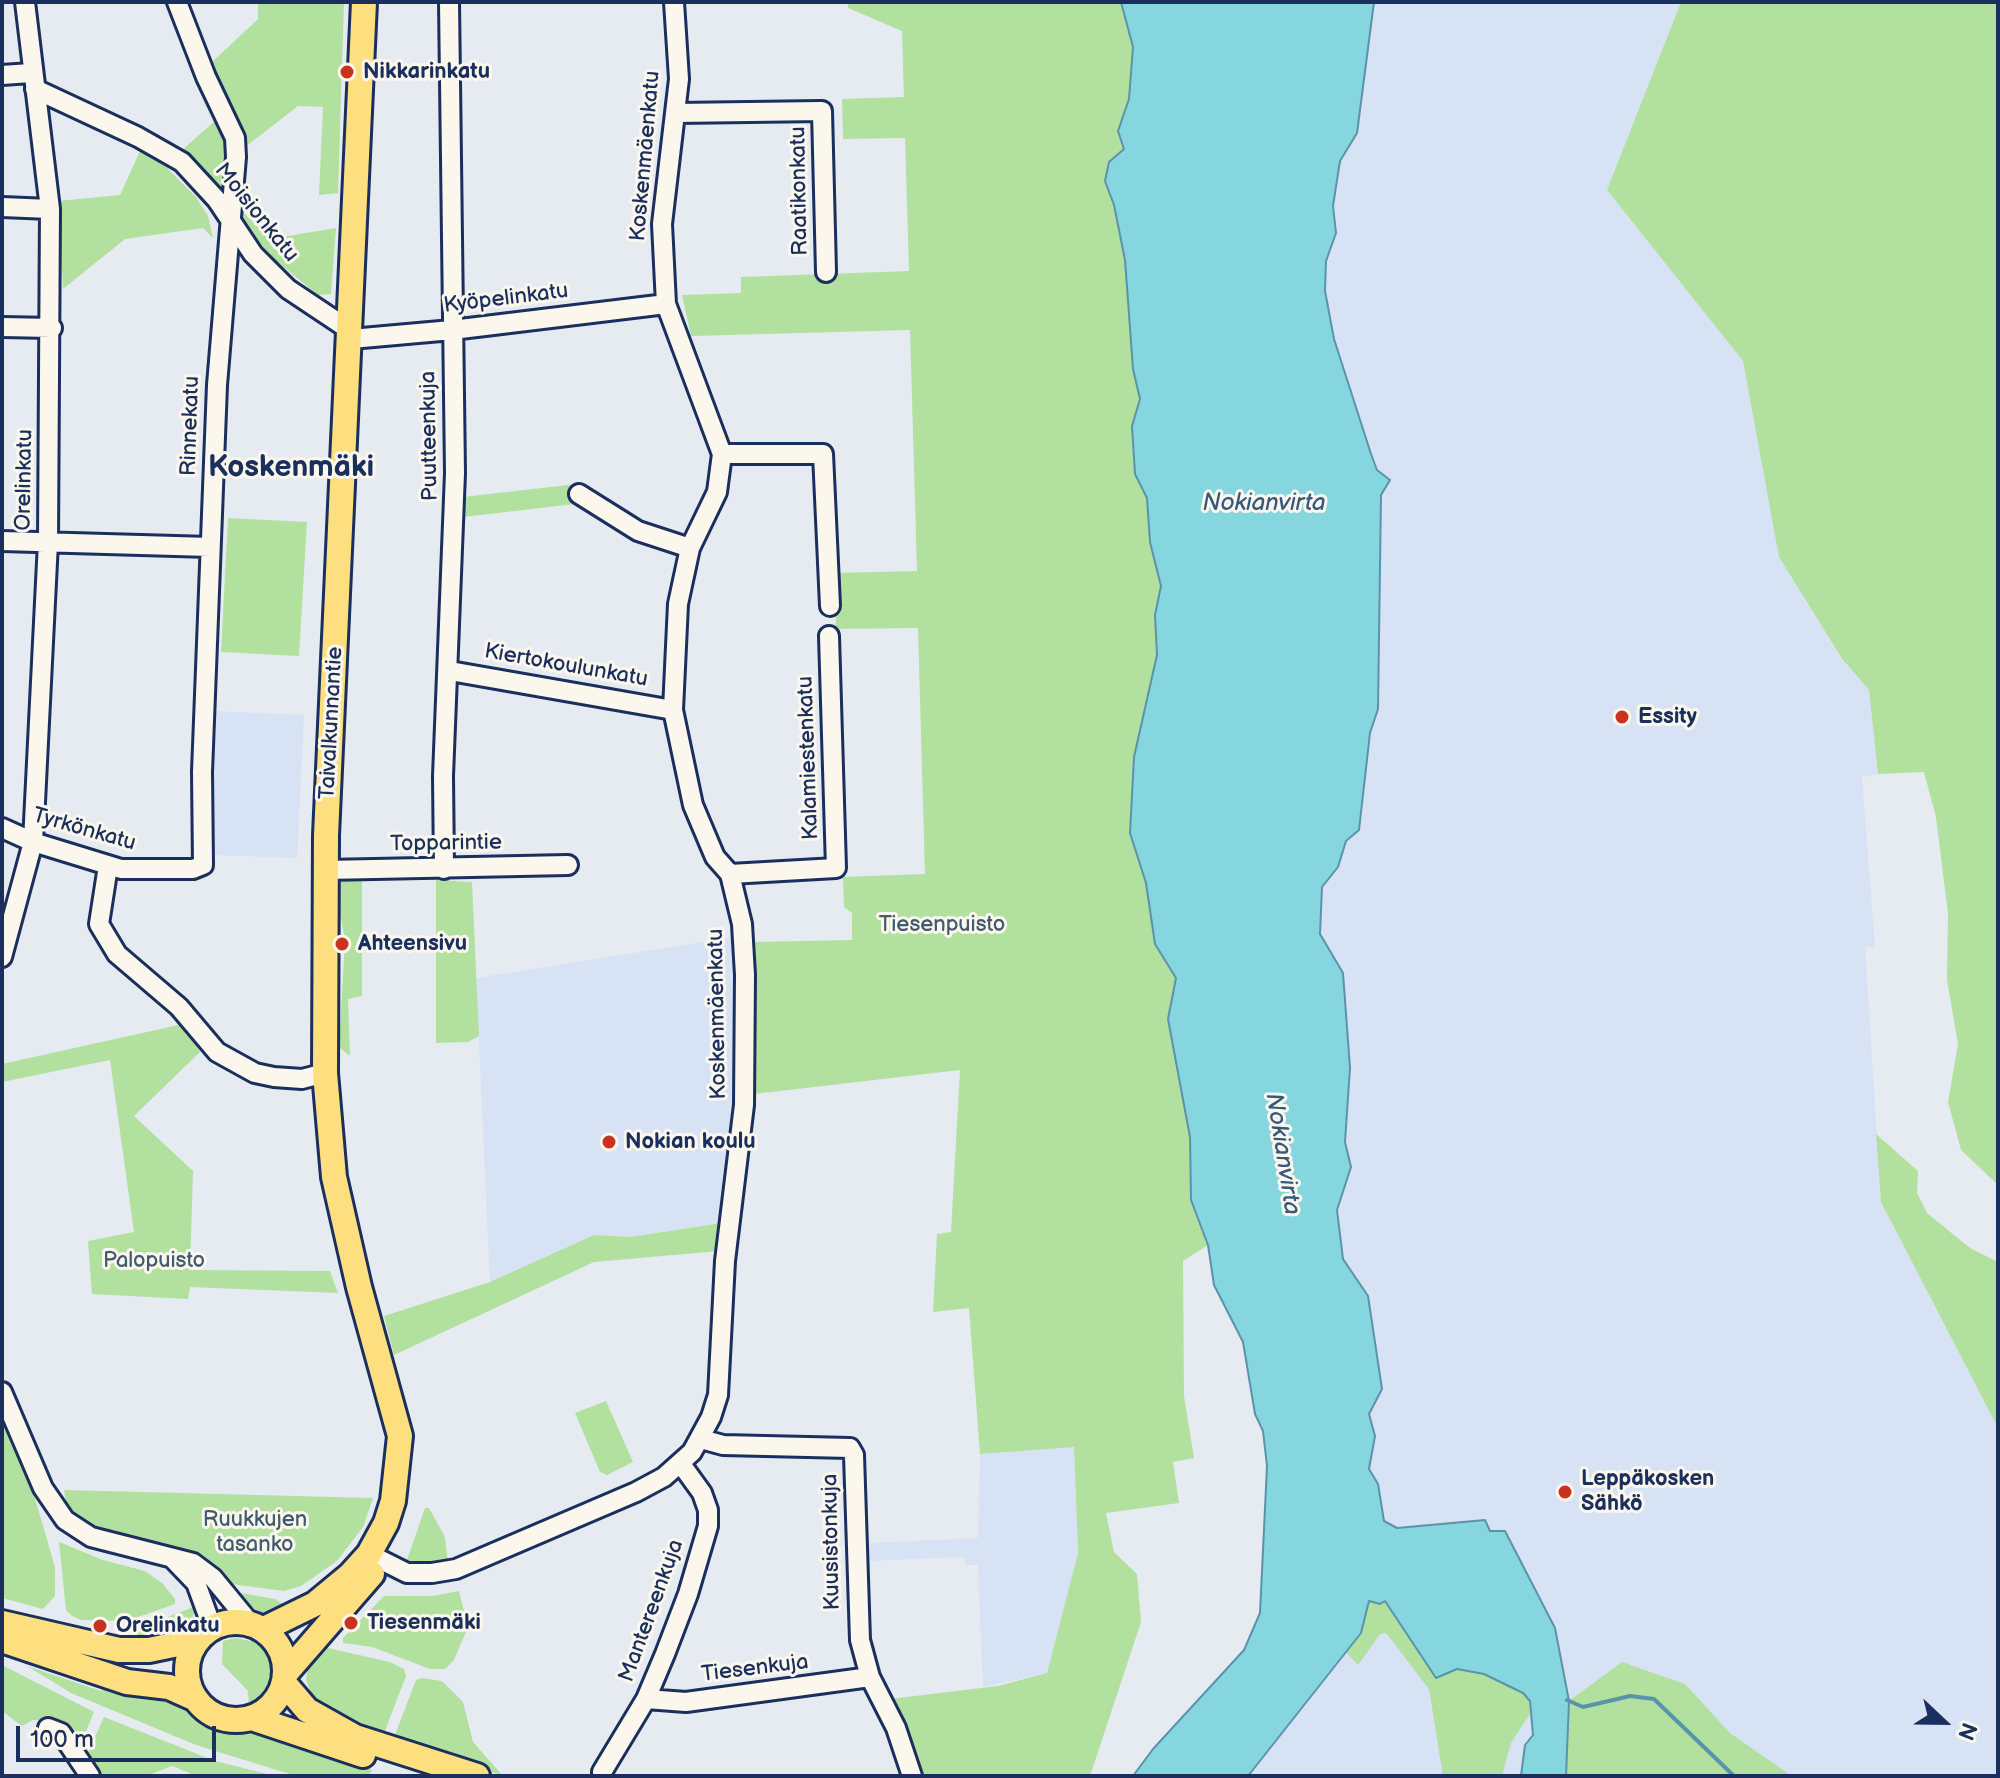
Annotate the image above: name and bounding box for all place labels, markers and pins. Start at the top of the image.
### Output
place label: Nikkarinkatu [363,59,490,85]
marker: Nikkarinkatu [338,63,356,81]
place label: Essity [1638,704,1697,730]
marker: Essity [1613,708,1631,726]
place label: Ahteensivu [358,931,467,957]
marker: Ahteensivu [333,935,351,953]
place label: Nokian koulu [625,1129,756,1155]
marker: Nokian koulu [600,1133,618,1151]
place label: Leppäkosken Sähkö [1581,1466,1714,1518]
marker: Leppäkosken Sähkö [1556,1483,1574,1501]
place label: Tiesenmäki [367,1610,481,1636]
place label: Orelinkatu [116,1613,220,1639]
marker: Tiesenmäki [342,1614,360,1632]
marker: Orelinkatu [91,1617,109,1635]

